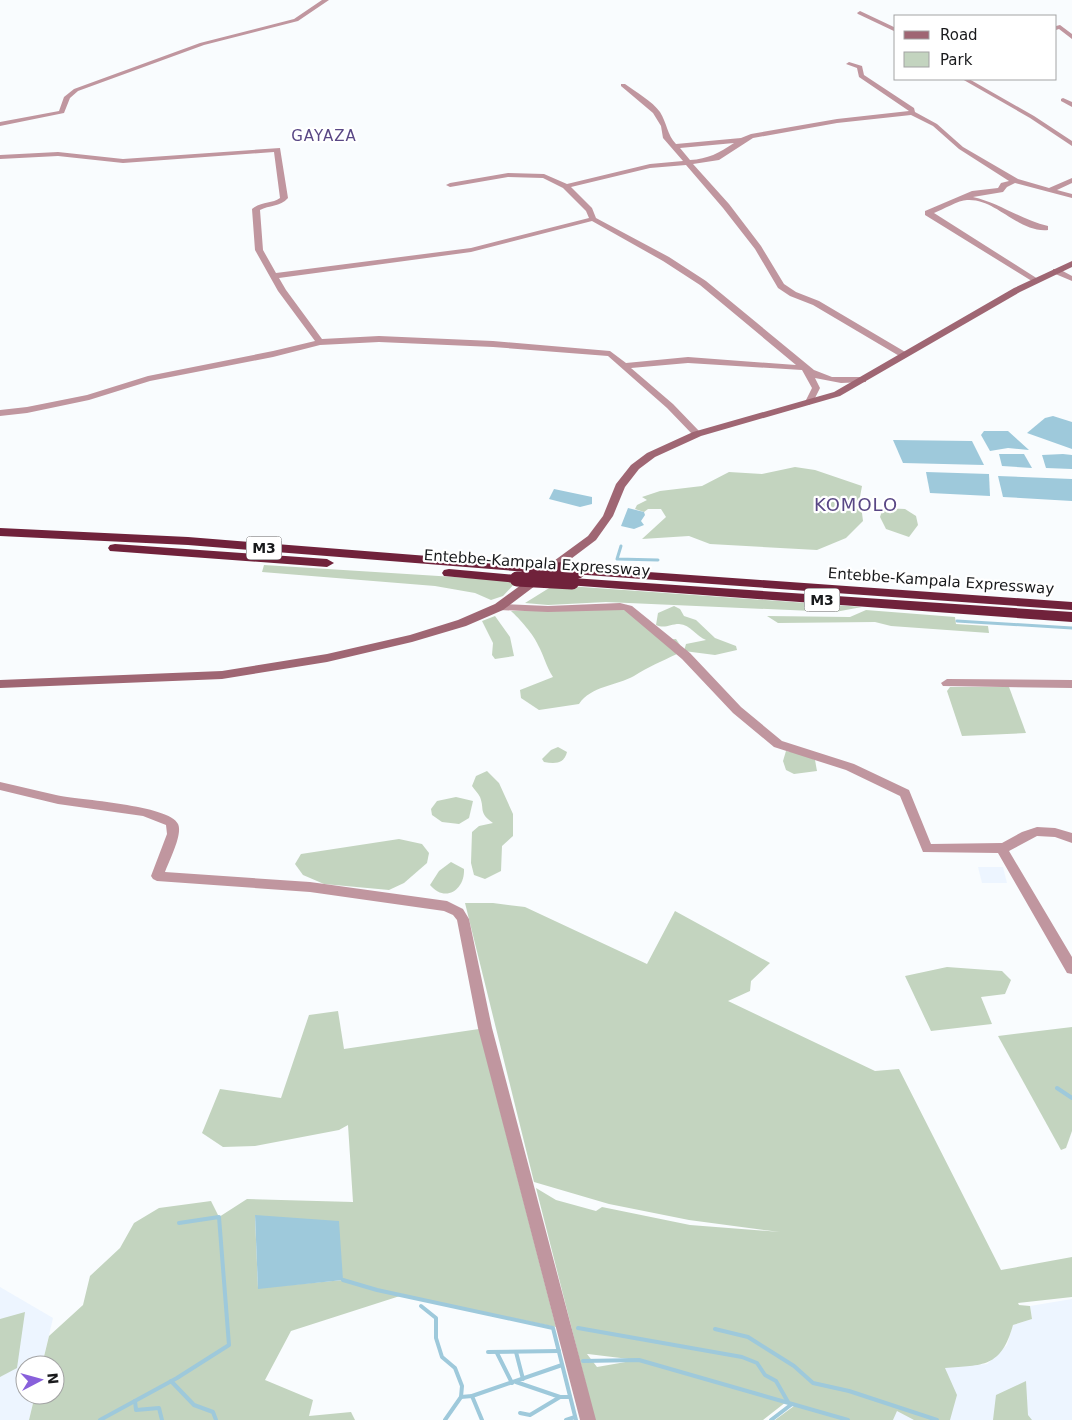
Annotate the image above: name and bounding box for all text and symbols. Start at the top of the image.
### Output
legend [894,15,1057,80]
text: Road [940,26,978,44]
text: Park [940,51,973,69]
district label: GAYAZA [291,127,357,145]
district label: KOMOLO [814,494,898,515]
road number: M3 [246,536,282,560]
street label: Entebbe-Kampala Expressway [423,546,651,580]
street label: Entebbe-Kampala Expressway [827,564,1055,598]
road number: M3 [804,588,840,612]
north arrow [15,1355,65,1405]
text: N [44,1372,61,1385]

